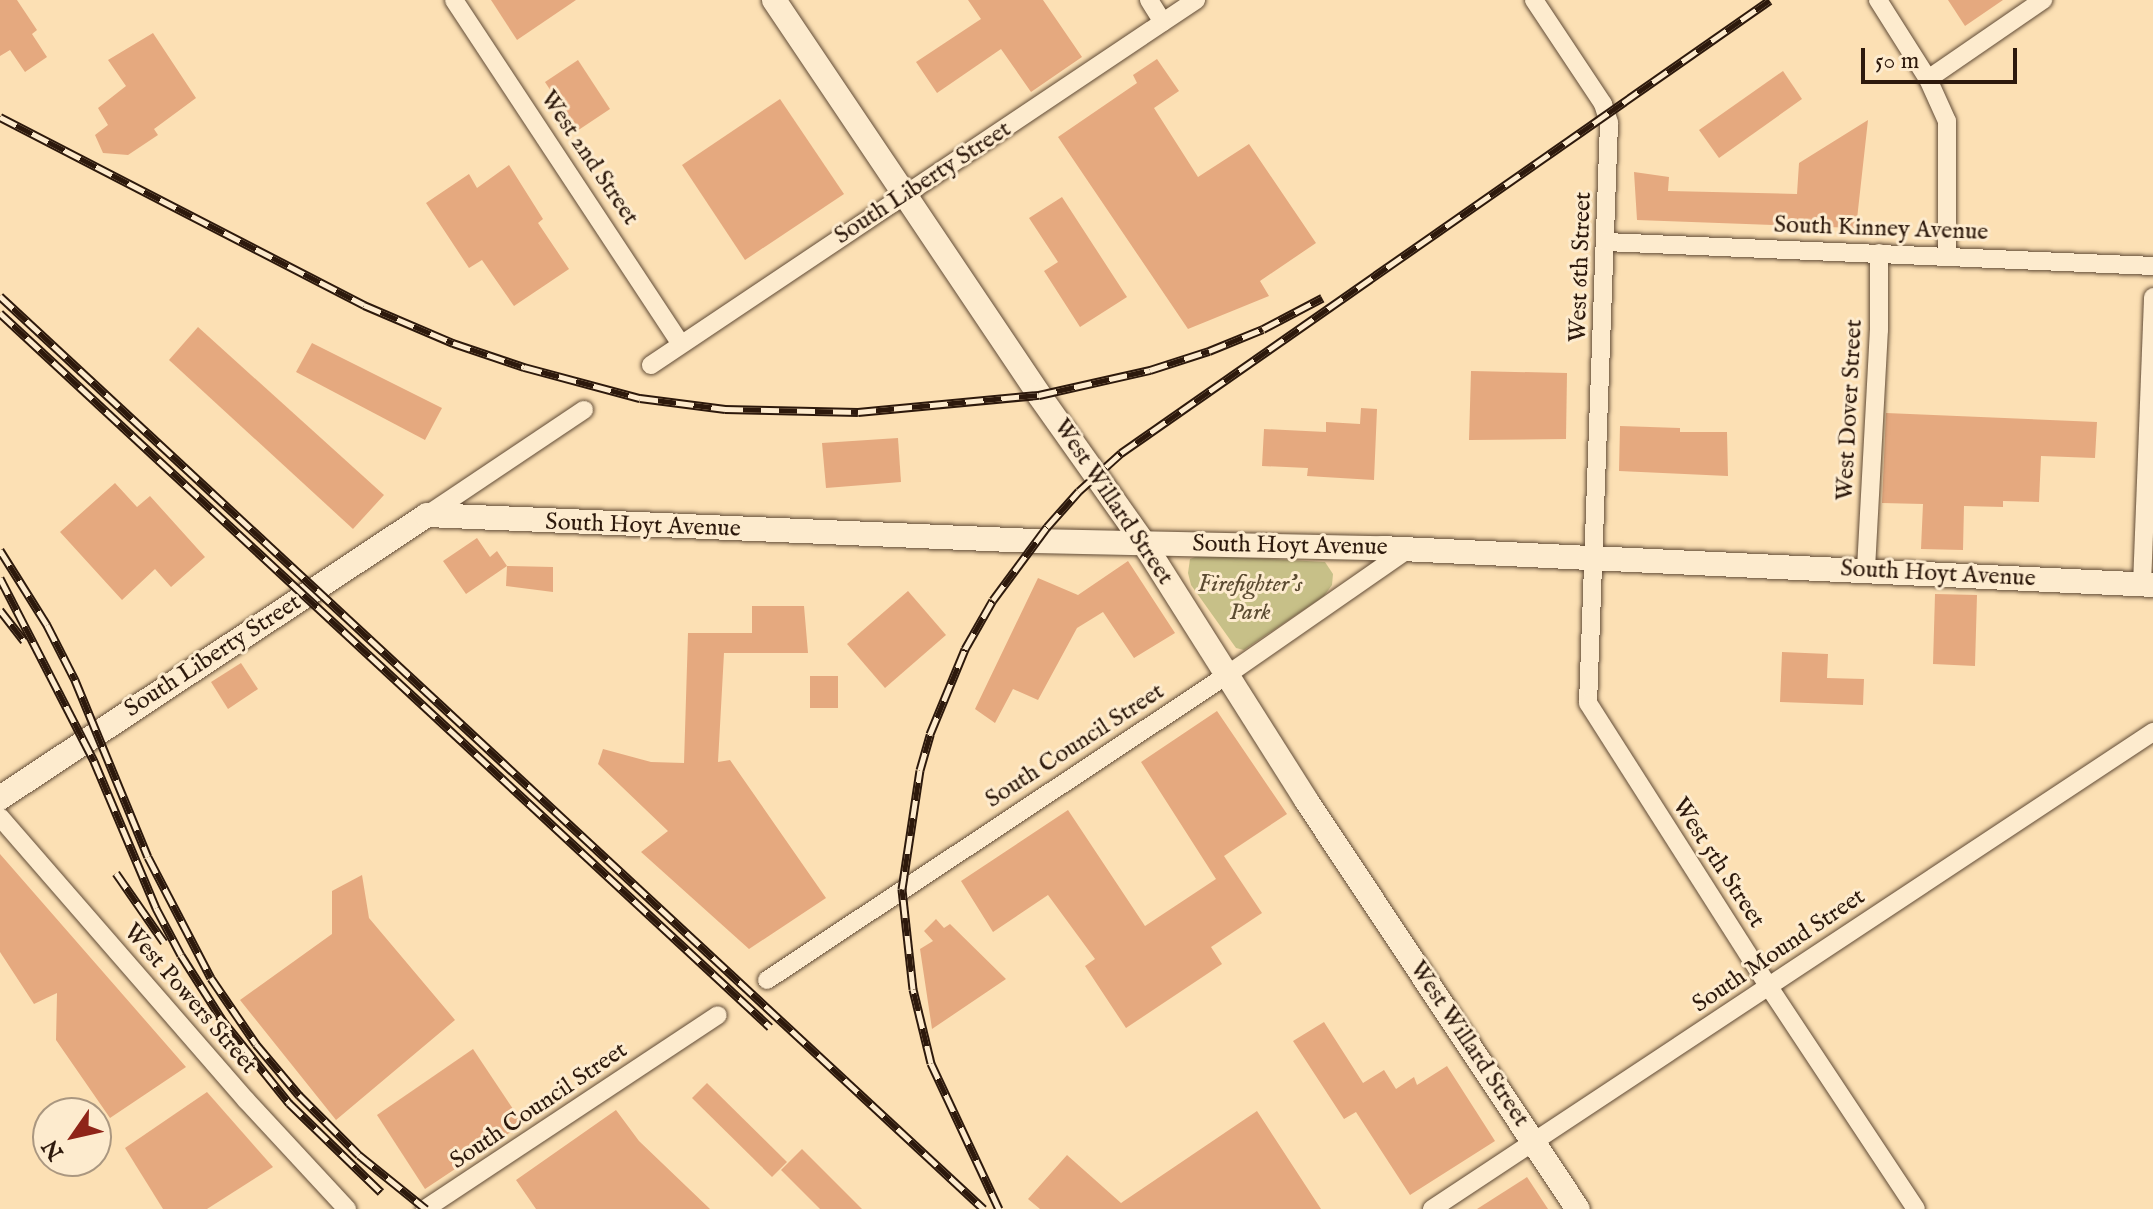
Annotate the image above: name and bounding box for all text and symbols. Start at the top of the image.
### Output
scale bar [1865,32,2021,82]
text: 50 m [1875,46,1919,77]
street label: West 2nd Street [533,85,645,231]
street label: South Liberty Street [829,115,1017,251]
street label: West 6th Street [1564,191,1598,343]
street label: South Kinney Avenue [1773,211,1989,247]
street label: West Dover Street [1831,318,1869,502]
street label: West Willard Street [1047,414,1179,590]
street label: South Hoyt Avenue [545,508,741,544]
street label: South Hoyt Avenue [1192,530,1388,562]
street label: South Hoyt Avenue [1840,555,2036,593]
park label: Firefighter's Park [1198,571,1302,627]
street label: South Liberty Street [119,588,307,724]
street label: South Council Street [980,677,1170,815]
street label: West 5th Street [1665,793,1771,933]
street label: South Mound Street [1687,883,1871,1019]
street label: West Powers Street [117,918,263,1080]
street label: West Willard Street [1403,956,1535,1132]
street label: South Council Street [445,1036,633,1176]
north arrow [32,1097,112,1177]
text: N [37,1134,71,1165]

